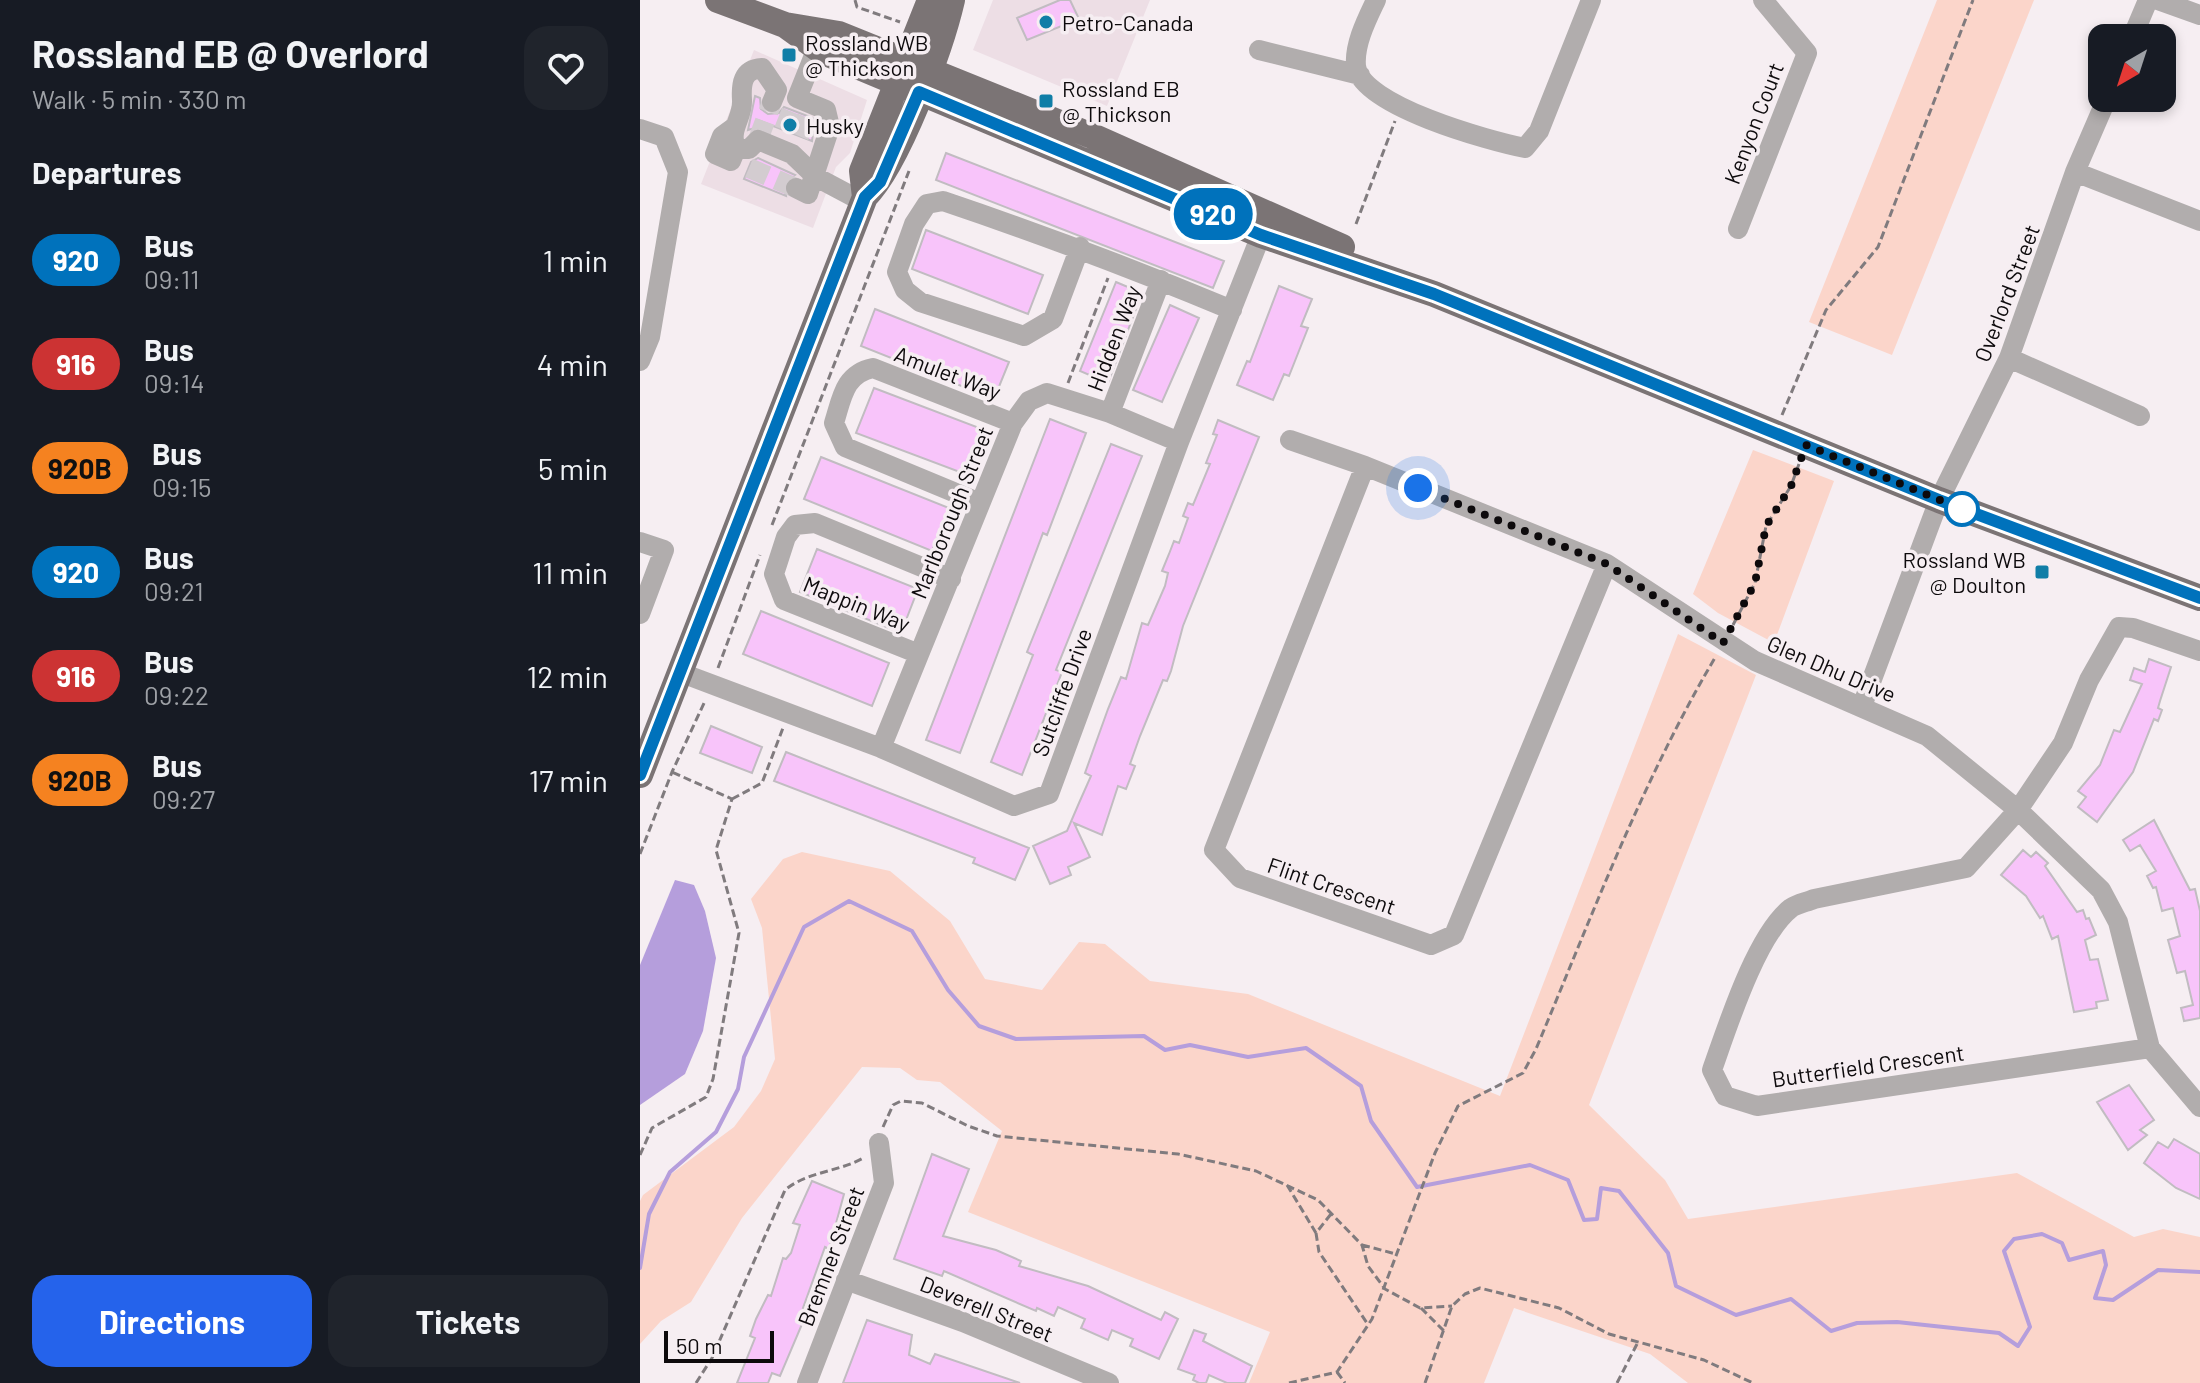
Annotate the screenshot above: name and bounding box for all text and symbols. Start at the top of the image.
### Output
place label: Petro-Canada [1062,9,1194,35]
marker: Petro-Canada [1037,13,1055,31]
north arrow [2088,24,2176,112]
map controls [2088,24,2176,112]
button: heart [524,26,608,110]
place label: Rossland WB @ Thickson [805,29,928,80]
text: Rossland EB @ Overlord [32,30,429,76]
marker: Rossland WB @ Thickson [780,46,798,64]
street label: Kenyon Court [1718,59,1788,187]
place label: Rossland EB @ Thickson [1062,75,1180,126]
text: Walk · 5 min · 330 m [32,83,247,114]
marker: Rossland EB @ Thickson [1037,92,1055,110]
place label: Husky [806,112,864,138]
marker: Husky [781,116,799,134]
text: Departures [32,154,182,190]
line badge: 920 [1167,188,1259,240]
text: 920 [1190,197,1236,231]
street label: Overlord Street [1968,221,2044,365]
text: Bus [144,227,194,263]
text: 1 min [543,242,608,278]
text: 920 [53,243,99,277]
text: 09:11 [144,263,199,294]
street label: Hidden Way [1081,281,1145,395]
text: Bus [144,331,194,367]
street label: Amulet Way [891,340,1005,404]
text: 4 min [537,346,608,382]
text: 916 [56,347,96,381]
text: 09:14 [144,367,204,398]
street label: Marlborough Street [905,422,997,602]
text: Bus [152,435,202,471]
text: 5 min [538,450,608,486]
text: 920B [48,451,112,485]
your location [1398,468,1438,508]
text: 09:15 [152,471,211,502]
unlabelled marker [1945,492,1979,526]
text: Bus [144,539,194,575]
place label: Rossland WB @ Doulton [1903,546,2026,597]
text: 11 min [532,554,608,590]
text: 920 [53,555,99,589]
marker: Rossland WB @ Doulton [2033,563,2051,581]
street label: Mappin Way [800,570,914,636]
text: 09:21 [144,575,204,606]
street label: Sutcliffe Drive [1026,624,1096,760]
street label: Glen Dhu Drive [1764,629,1900,707]
text: Bus [144,643,194,679]
text: 12 min [527,658,608,694]
text: 916 [56,659,96,693]
text: 09:22 [144,679,209,710]
text: Bus [152,747,202,783]
text: 17 min [529,762,608,798]
text: 920B [48,763,112,797]
text: 09:27 [152,783,215,814]
street label: Flint Crescent [1265,851,1399,919]
street label: Butterfield Crescent [1770,1039,1966,1091]
street label: Bremner Street [791,1182,869,1330]
street label: Deverell Street [917,1270,1057,1346]
button: Directions [32,1275,312,1367]
button: Tickets [328,1275,608,1367]
scale bar [664,1327,774,1363]
text: 50 m [676,1332,722,1358]

